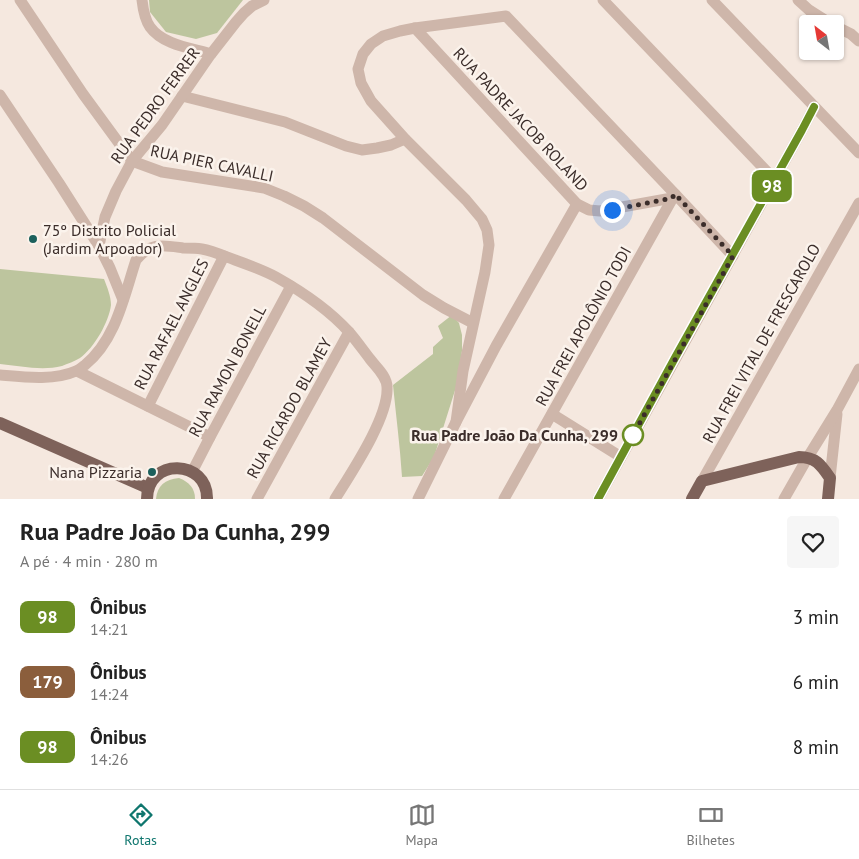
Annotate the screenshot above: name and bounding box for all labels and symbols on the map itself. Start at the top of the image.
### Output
north arrow [799,15,844,60]
street label: RUA PEDRO FERRER [106,43,204,167]
street label: RUA PADRE JACOB ROLAND [449,43,593,195]
street label: RUA PIER CAVALLI [149,140,275,186]
line badge: 98 [750,170,794,202]
your location [600,198,625,223]
place label: 75º Distrito Policial (Jardim Arpoador) [43,220,176,258]
marker: 75º Distrito Policial (Jardim Arpoador) [27,233,39,245]
street label: RUA FREI VITAL DE FRESCAROLO [698,240,824,446]
street label: RUA FREI APOLÔNIO TODI [531,243,635,409]
street label: RUA RAFAEL ANGLES [129,255,213,393]
street label: RUA RAMON BONELL [184,302,270,440]
street label: RUA RICARDO BLAMEY [242,334,336,482]
marker: Rua Padre João Da Cunha, 299 [622,424,644,446]
place label: Rua Padre João Da Cunha, 299 [411,425,618,445]
place label: Nana Pizzaria [49,462,142,482]
marker: Nana Pizzaria [146,466,158,478]

